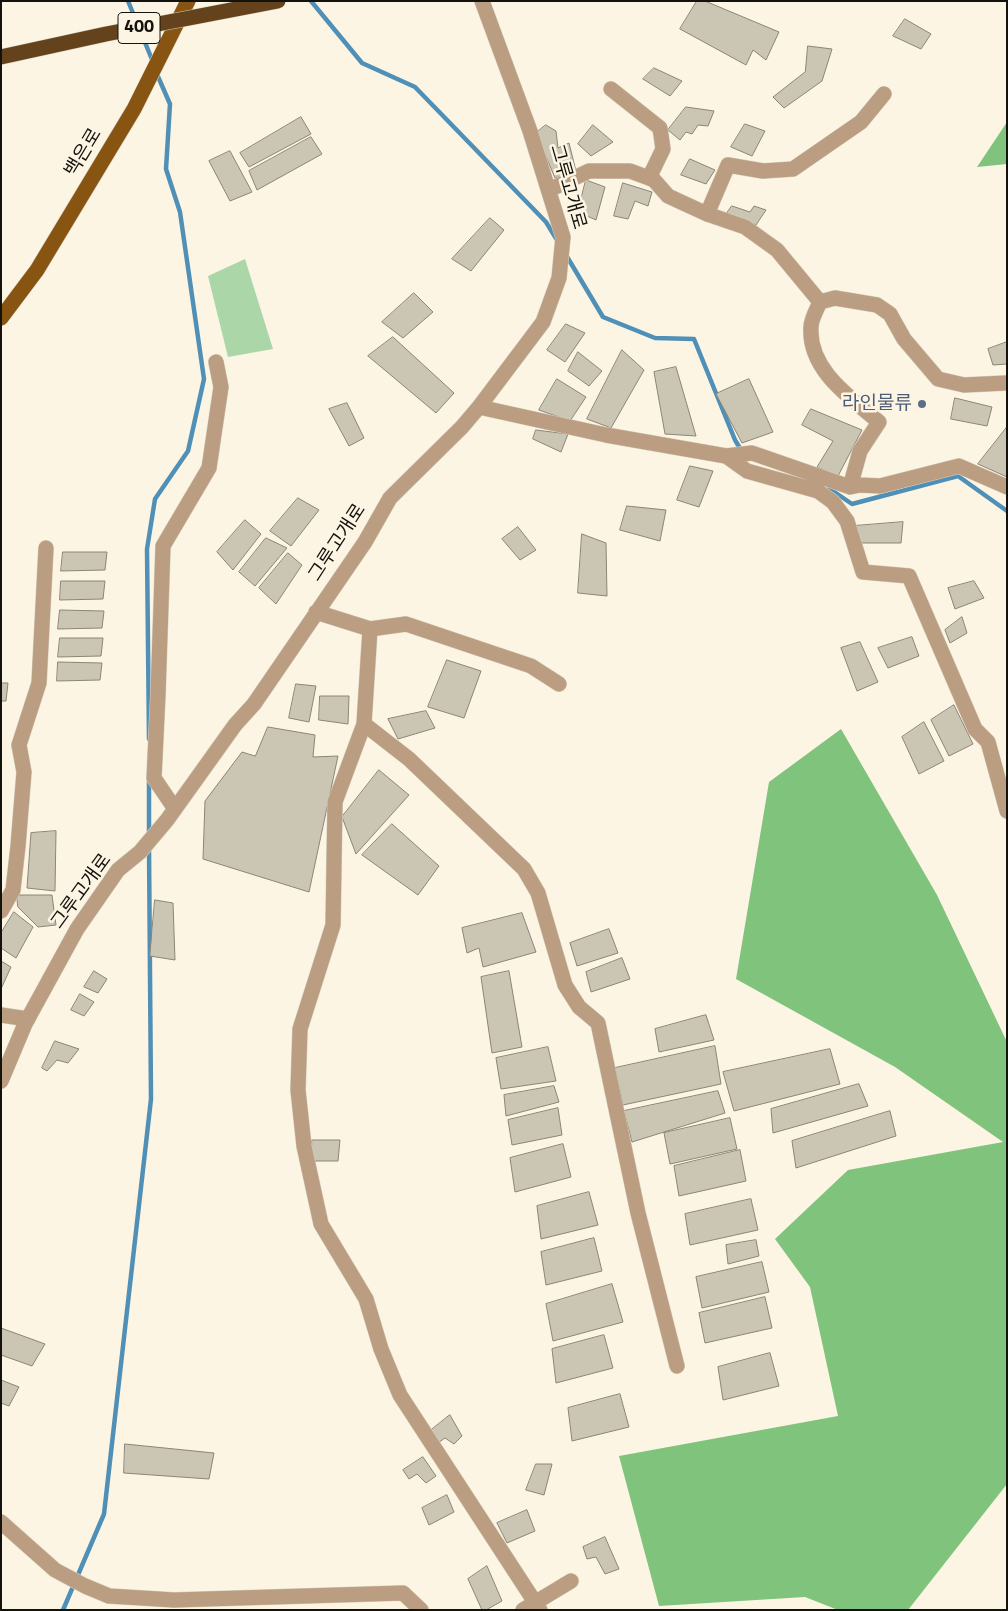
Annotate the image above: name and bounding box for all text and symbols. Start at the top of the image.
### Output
road number: 400 [118,12,160,44]
street label: 백은로 [61,125,107,181]
street label: 그루고개로 [544,142,590,232]
place label: 라인물류 [842,393,912,415]
marker: 라인물류 [916,398,928,410]
street label: 그루고개로 [305,500,371,586]
street label: 그루고개로 [47,850,117,934]

